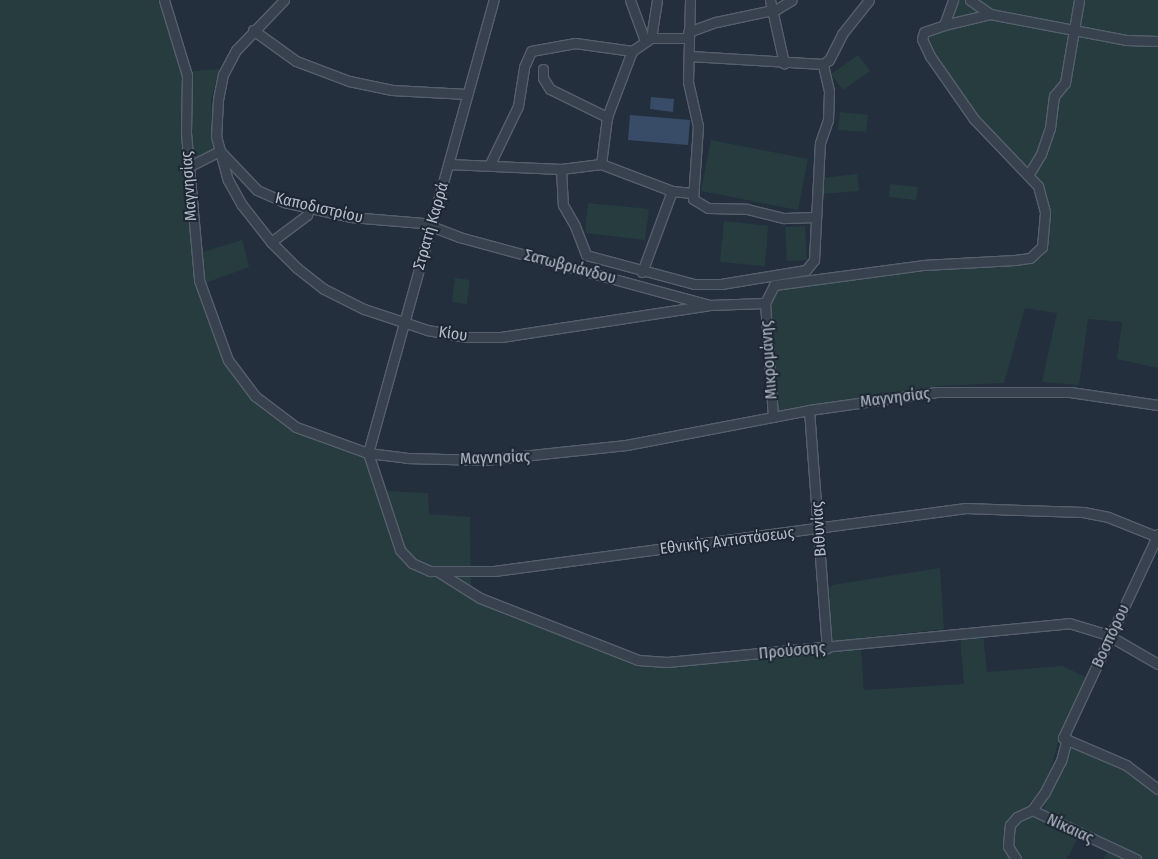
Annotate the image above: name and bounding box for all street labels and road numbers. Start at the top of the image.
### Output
street label: Μαγνησίας [177,150,201,222]
street label: Στρατή Καρρά [409,180,453,272]
street label: Καποδιστρίου [273,189,365,227]
street label: Σατωβριάνδου [522,246,618,288]
street label: Μικρομάνης [757,320,781,400]
street label: Κίου [437,322,469,346]
street label: Μαγνησίας [859,384,931,412]
street label: Μαγνησίας [460,447,530,469]
street label: Βιθυνίας [807,501,831,557]
street label: Εθνικής Αντιστάσεως [659,523,795,559]
street label: Βοσπόρου [1088,601,1134,671]
street label: Προύσσης [758,639,826,663]
street label: Νίκαιας [1044,810,1096,848]

